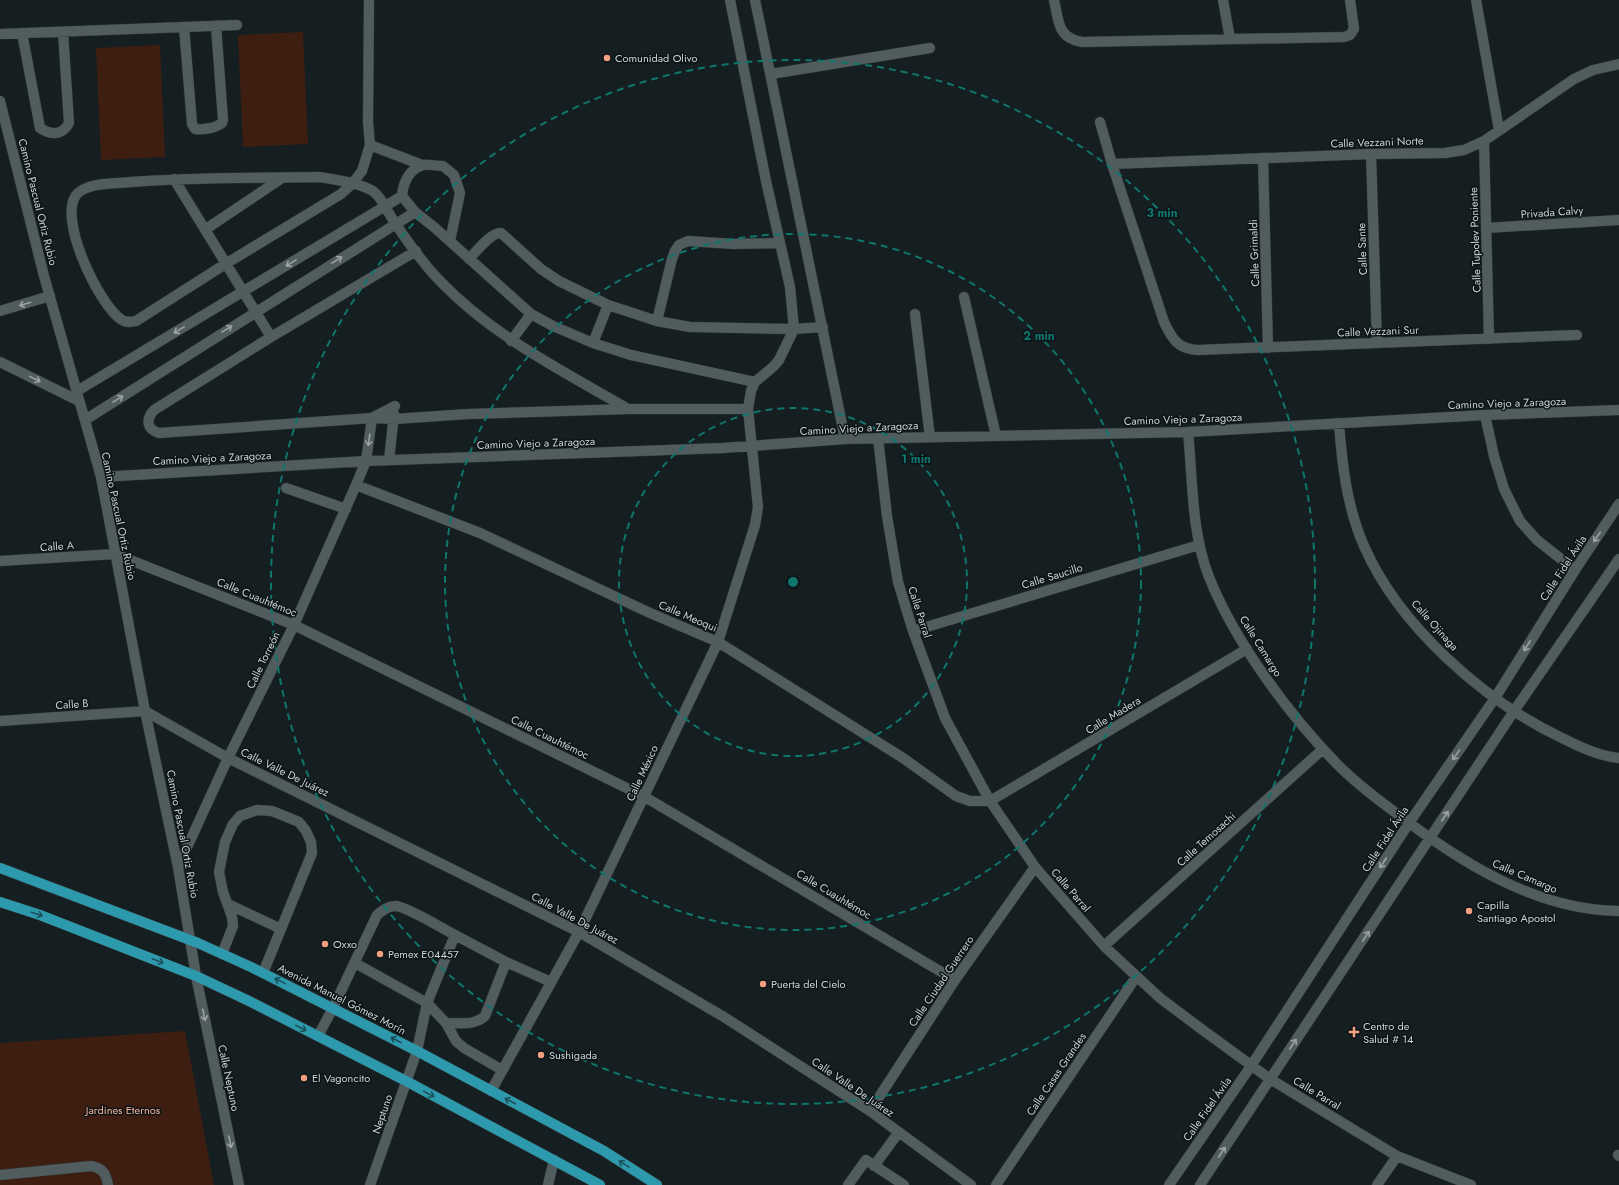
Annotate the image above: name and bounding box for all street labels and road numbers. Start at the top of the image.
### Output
street label: Calle Vezzani Norte [1330,132,1424,152]
street label: Camino Pascual Ortiz Rubio [14,137,62,267]
street label: Calle Tupolev Poniente [1465,187,1485,293]
street label: Privada Calvy [1520,202,1584,222]
street label: Calle Grimaldi [1245,219,1263,287]
street label: Calle Sante [1353,222,1371,275]
street label: Calle Vezzani Sur [1337,322,1419,340]
street label: Camino Viejo a Zaragoza [1447,393,1567,413]
street label: Camino Viejo a Zaragoza [1123,409,1243,429]
street label: Camino Viejo a Zaragoza [799,417,919,439]
street label: Camino Viejo a Zaragoza [476,433,596,453]
street label: Camino Viejo a Zaragoza [152,447,272,469]
street label: Camino Pascual Ortiz Rubio [98,451,140,581]
street label: Calle Fidel Ávila [1536,532,1590,604]
street label: Calle A [39,537,75,555]
street label: Calle Saucillo [1019,559,1085,593]
street label: Calle Cuauhtémoc [215,574,299,620]
street label: Calle Parral [904,584,936,640]
street label: Calle Meoqui [656,596,720,636]
street label: Calle Ojinaga [1408,596,1462,654]
street label: Calle Camargo [1236,612,1286,680]
street label: Calle Torreón [242,629,284,691]
street label: Calle Madera [1082,692,1144,738]
street label: Calle B [55,695,89,713]
street label: Calle Cuauhtémoc [508,711,592,763]
street label: Calle México [622,742,662,804]
street label: Calle Valle De Juárez [238,744,332,800]
street label: Camino Pascual Ortiz Rubio [163,769,203,899]
street label: Calle Fidel Ávila [1358,803,1412,875]
street label: Calle Temosachi [1173,808,1239,870]
street label: Calle Camargo [1490,855,1560,897]
street label: Calle Cuauhtémoc [793,865,875,923]
street label: Calle Parral [1048,865,1094,915]
street label: Calle Valle De Juárez [529,888,621,948]
street label: Calle Ciudad Guerrero [905,932,977,1030]
street label: Avenida Manuel Gómez Morín [275,960,409,1038]
street label: Calle Casas Grandes [1022,1029,1090,1119]
street label: Calle Neptuno [214,1043,244,1113]
street label: Calle Valle De Juárez [808,1053,898,1121]
street label: Calle Parral [1290,1072,1344,1114]
street label: Calle Fidel Ávila [1179,1074,1235,1144]
street label: Neptuno [368,1092,396,1136]

